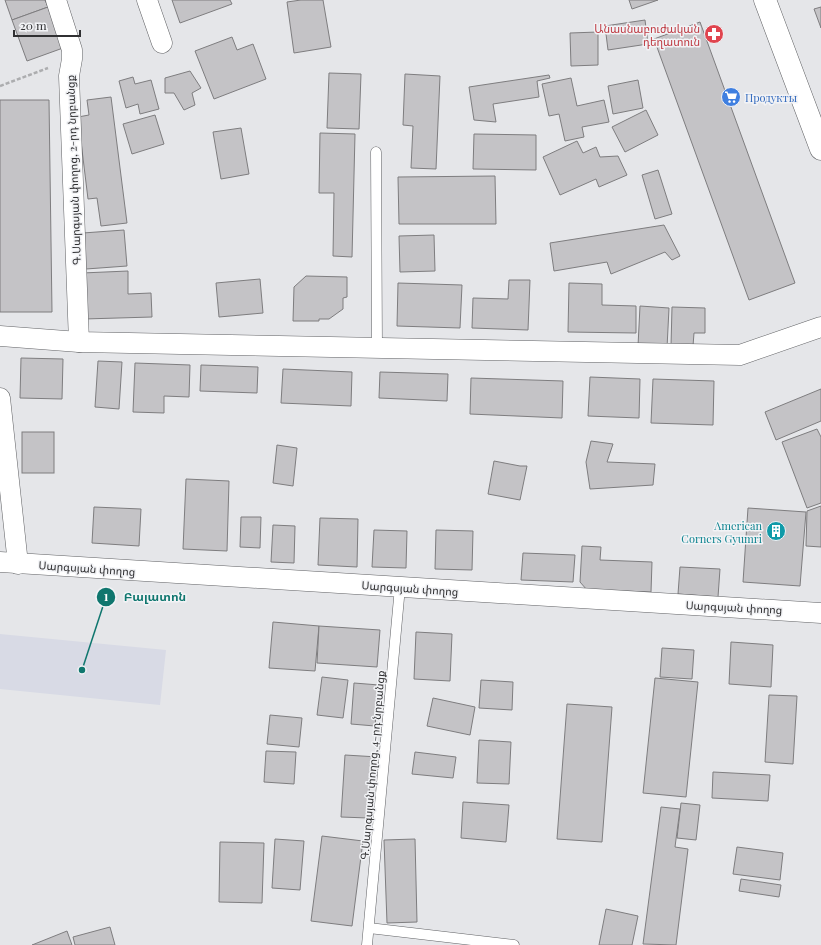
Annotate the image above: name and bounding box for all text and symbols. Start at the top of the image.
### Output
scale bar [14,12,80,38]
text: 20 m [20,17,47,33]
place label: Անասնաբուժական դեղատուն [594,21,700,49]
pharmacy icon: Անասնաբուժական դեղատուն [703,23,725,45]
street label: Գ.Սարգսյան փողոց, 2-րդ նրբանցք [62,75,84,265]
supermarket icon: Продукты [720,86,742,108]
place label: Продукты [745,90,798,105]
place label: American Corners Gyumri [681,518,762,546]
building icon: American Corners Gyumri [765,520,787,542]
street label: Սարգսյան փողոց [38,557,136,579]
street label: Սարգսյան փողոց [361,577,459,599]
callout: Բալատոն [96,585,194,609]
text: 1 [104,588,109,604]
text: Բալատոն [124,588,186,604]
street label: Սարգսյան փողոց [685,597,783,617]
street label: Գ.Սարգսյան փողոց, 4-րդ նրբանցք [356,670,388,860]

